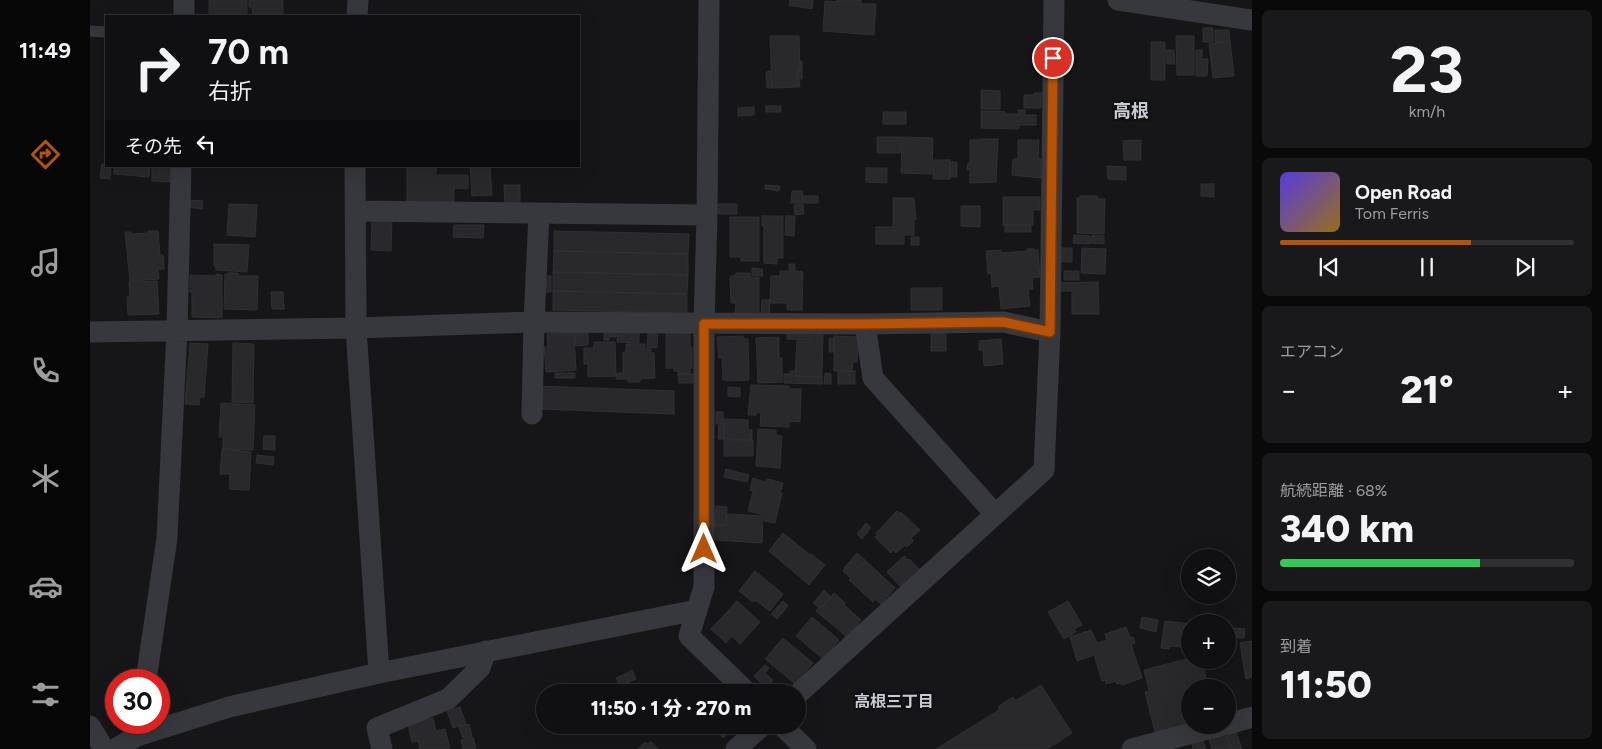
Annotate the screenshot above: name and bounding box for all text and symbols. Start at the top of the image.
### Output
text: 23 [1390,30,1464,108]
text: 70 m [208,31,289,73]
icon: right [125,35,190,100]
text: 11:49 [19,37,71,64]
pin [1032,37,1074,79]
icon: arrive [1039,44,1067,72]
text: 右折 [208,78,252,105]
district label: 高根 [1113,100,1149,122]
text: km/h [1409,102,1445,121]
icon: left [192,130,220,158]
text: その先 [125,135,182,158]
icon: directions [28,137,63,172]
text: Open Road [1355,181,1452,204]
text: Tom Ferris [1355,204,1429,223]
icon: music [28,245,63,280]
icon: previous [1315,253,1343,281]
icon: pause [1413,253,1441,281]
icon: next [1511,253,1539,281]
text: エアコン [1280,342,1344,361]
icon: phone [28,353,63,388]
text: 21° [1400,367,1454,413]
text: − [1280,373,1297,407]
text: + [1557,373,1574,407]
icon: climate [28,461,63,496]
text: 航続距離 · 68% [1280,481,1387,500]
text: 340 km [1280,506,1414,552]
position arrow [677,522,729,574]
map controls [1181,549,1236,734]
button: layers [1181,549,1236,604]
icon: car [28,569,63,604]
button: + [1181,614,1236,669]
text: 到着 [1280,637,1312,656]
text: 11:50 [1280,662,1372,708]
speed limit sign: 30 [105,669,170,734]
icon: filters [28,677,63,712]
button: − [1181,679,1236,734]
district label: 高根三丁目 [854,692,934,711]
text: 11:50 · 1 分 · 270 m [591,697,751,720]

